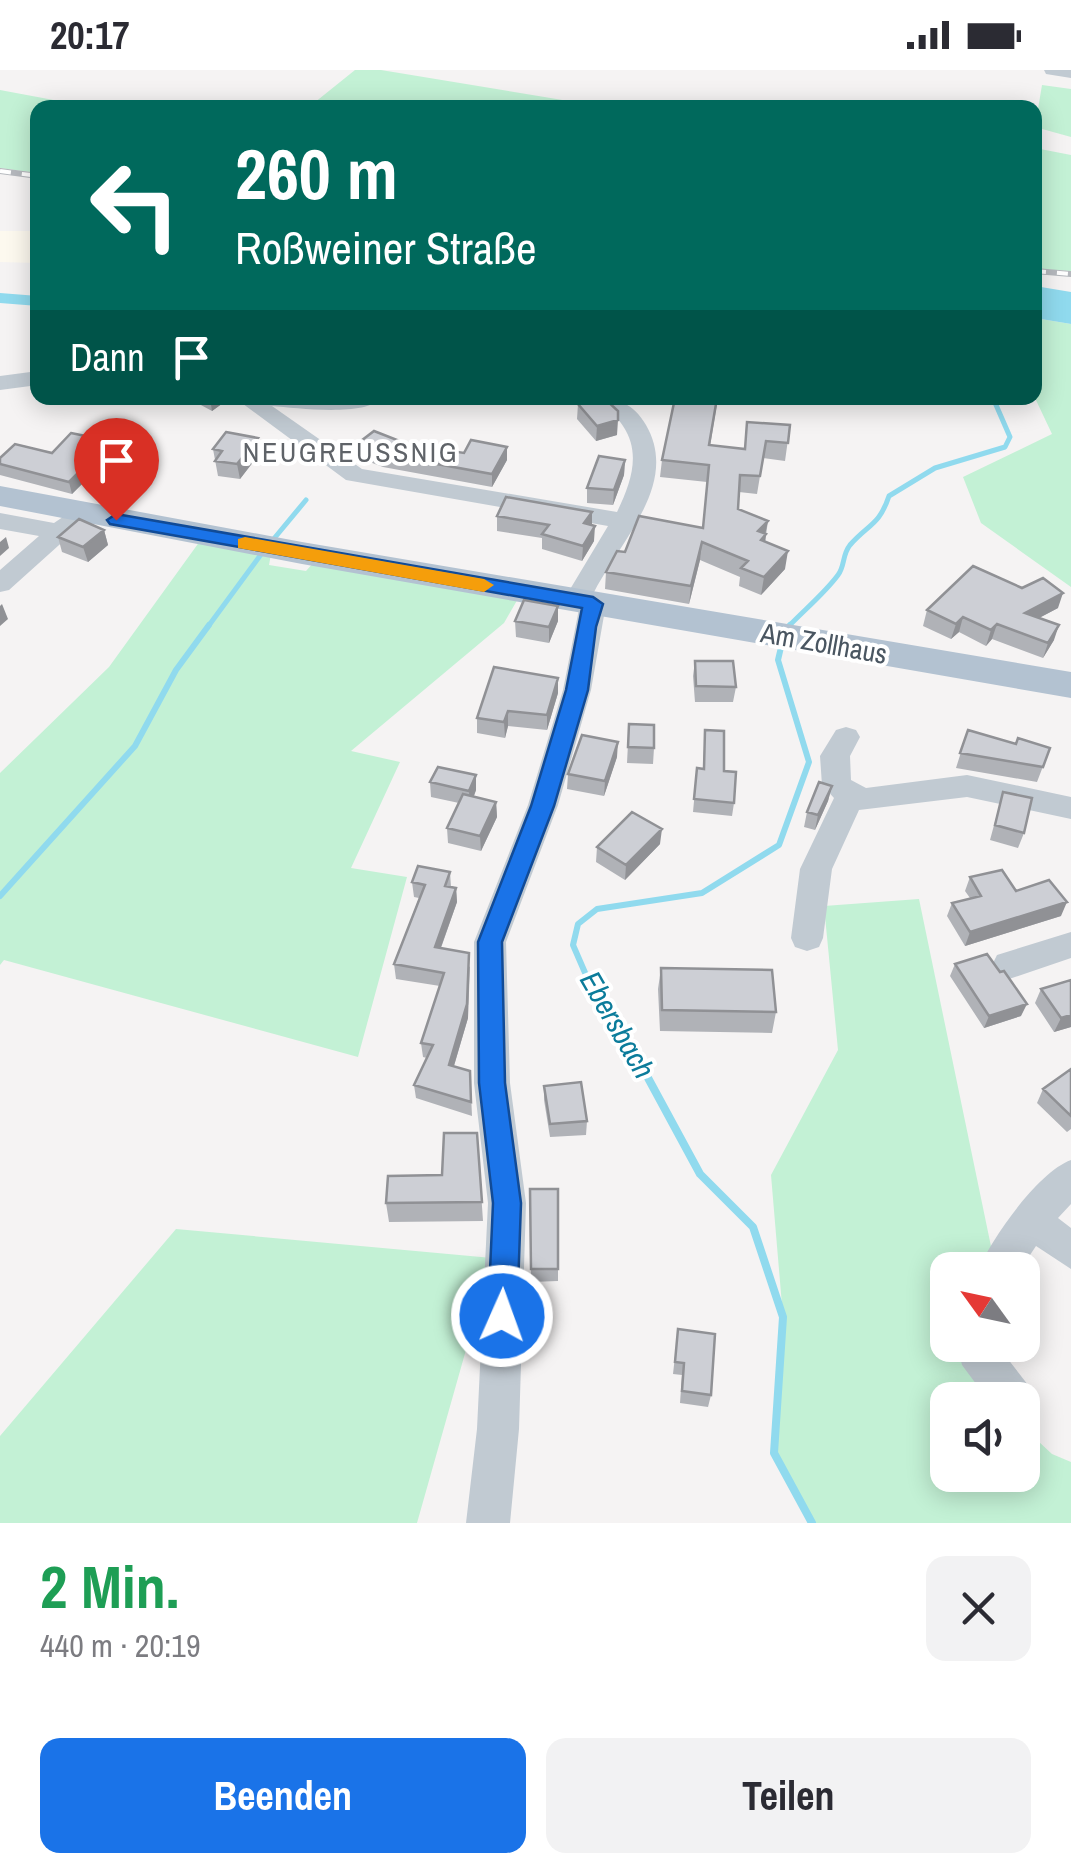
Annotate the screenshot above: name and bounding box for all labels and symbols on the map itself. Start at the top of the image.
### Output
pin [74,418,159,521]
district label: NEUGREUSSNIG [243,433,459,471]
street label: Am Zollhaus [757,613,890,673]
water label: Ebersbach [571,964,665,1085]
north arrow [930,1252,1040,1362]
position arrow [450,1264,554,1368]

